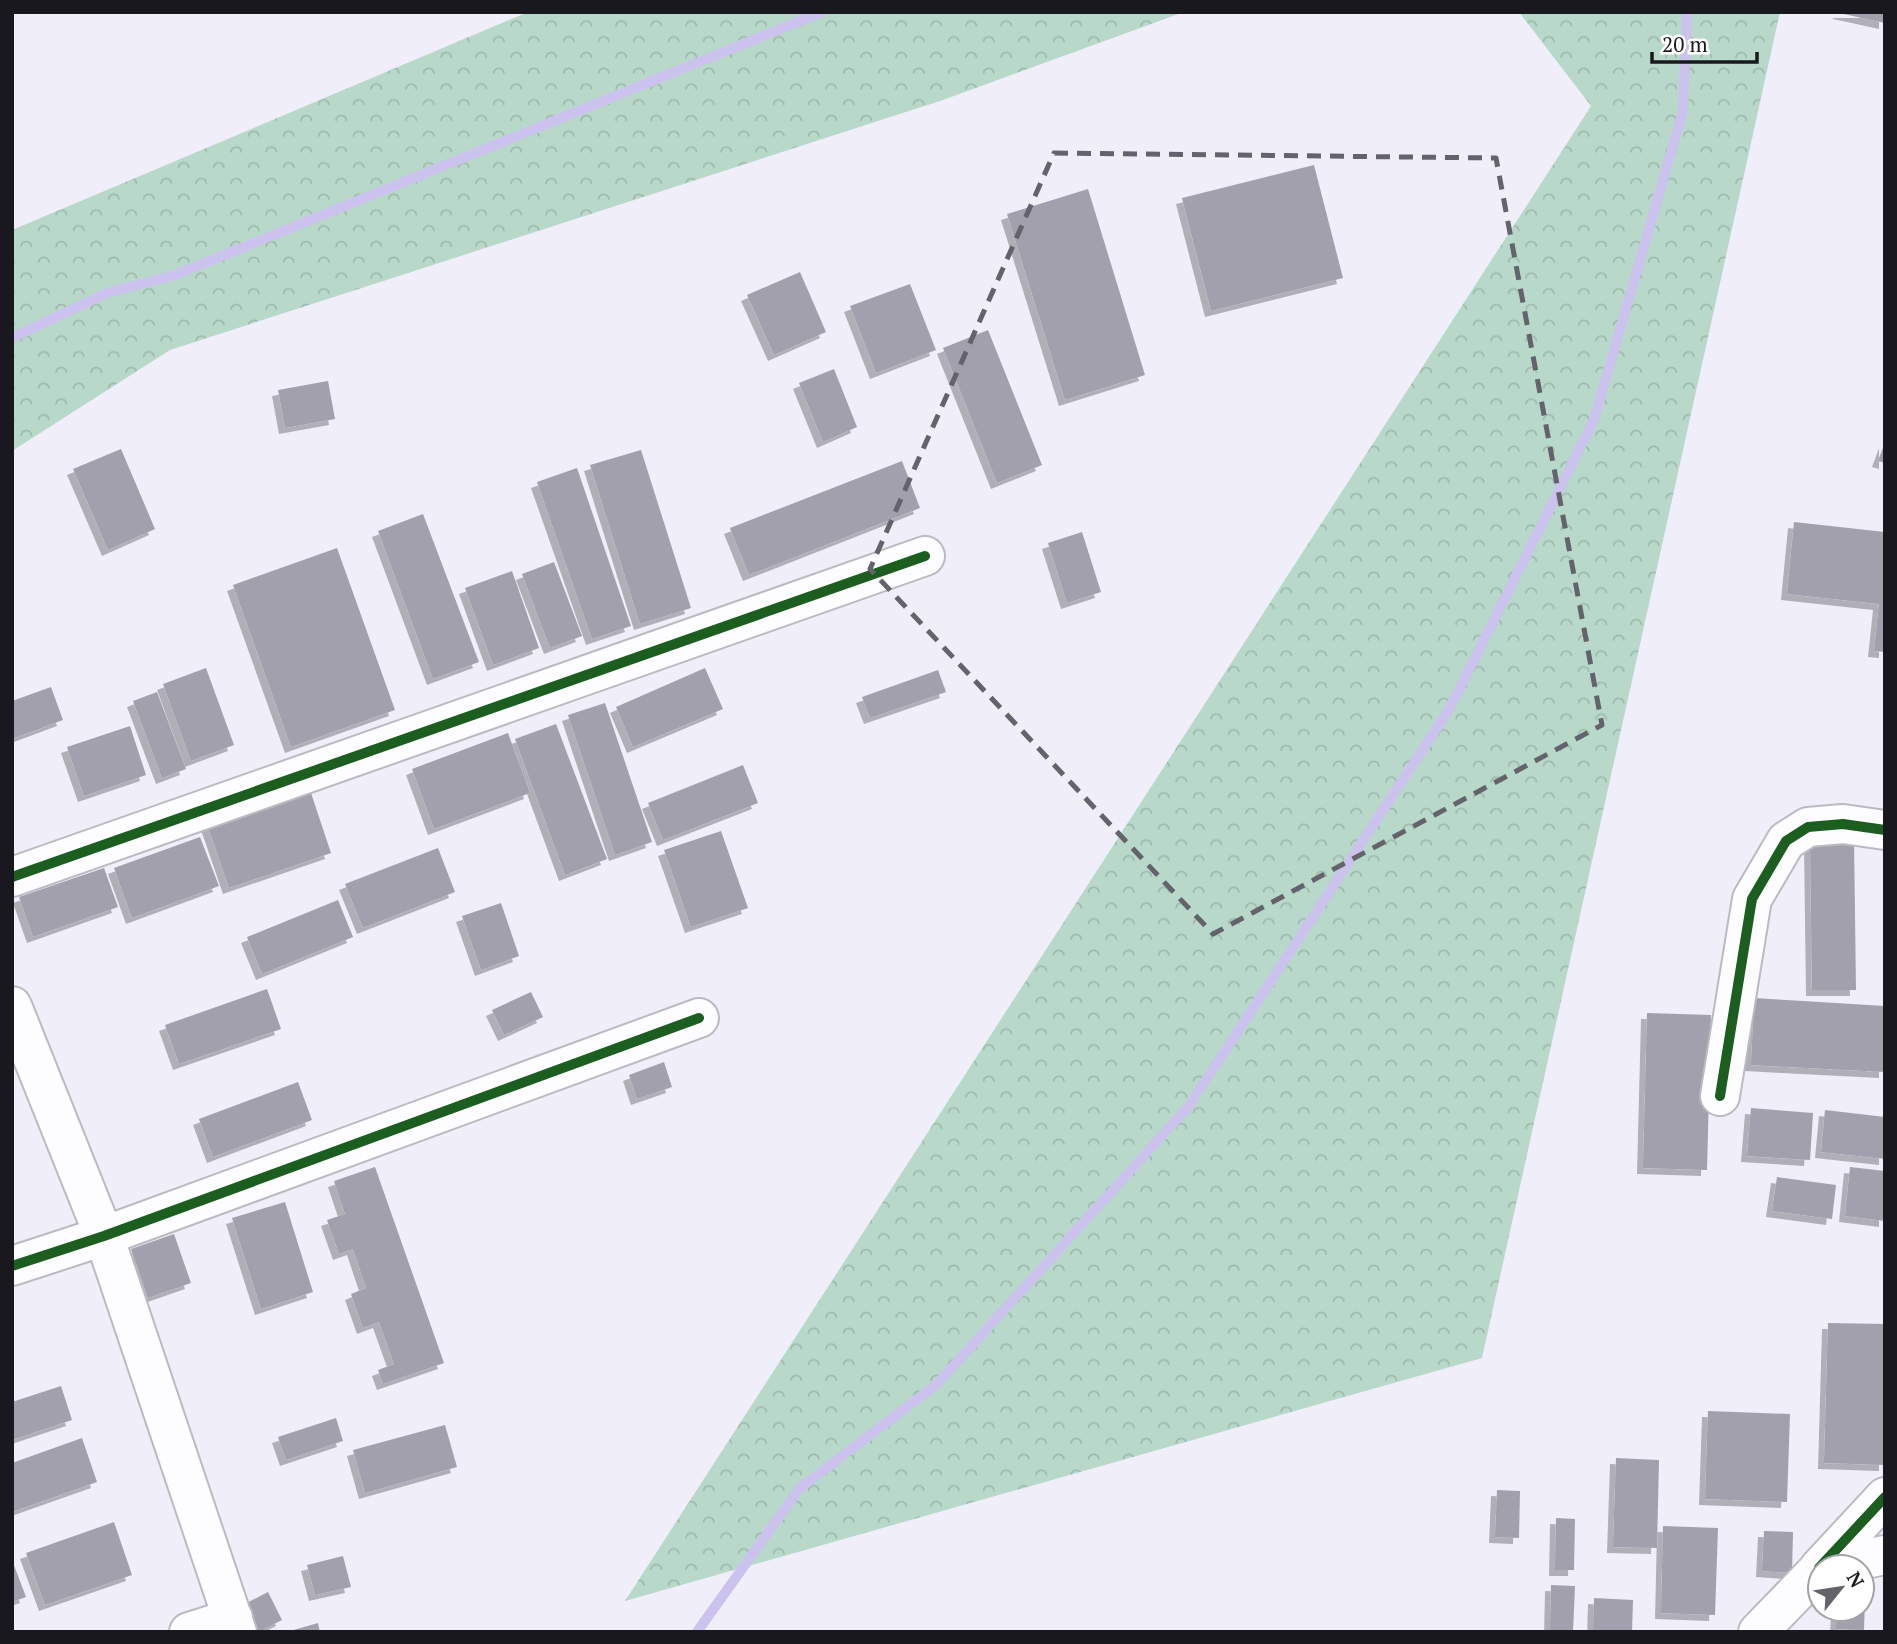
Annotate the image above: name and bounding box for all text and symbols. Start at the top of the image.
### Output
scale bar [1652,21,1757,65]
text: 20 m [1662,30,1708,58]
north arrow [1806,1553,1876,1623]
text: N [1842,1567,1871,1592]

